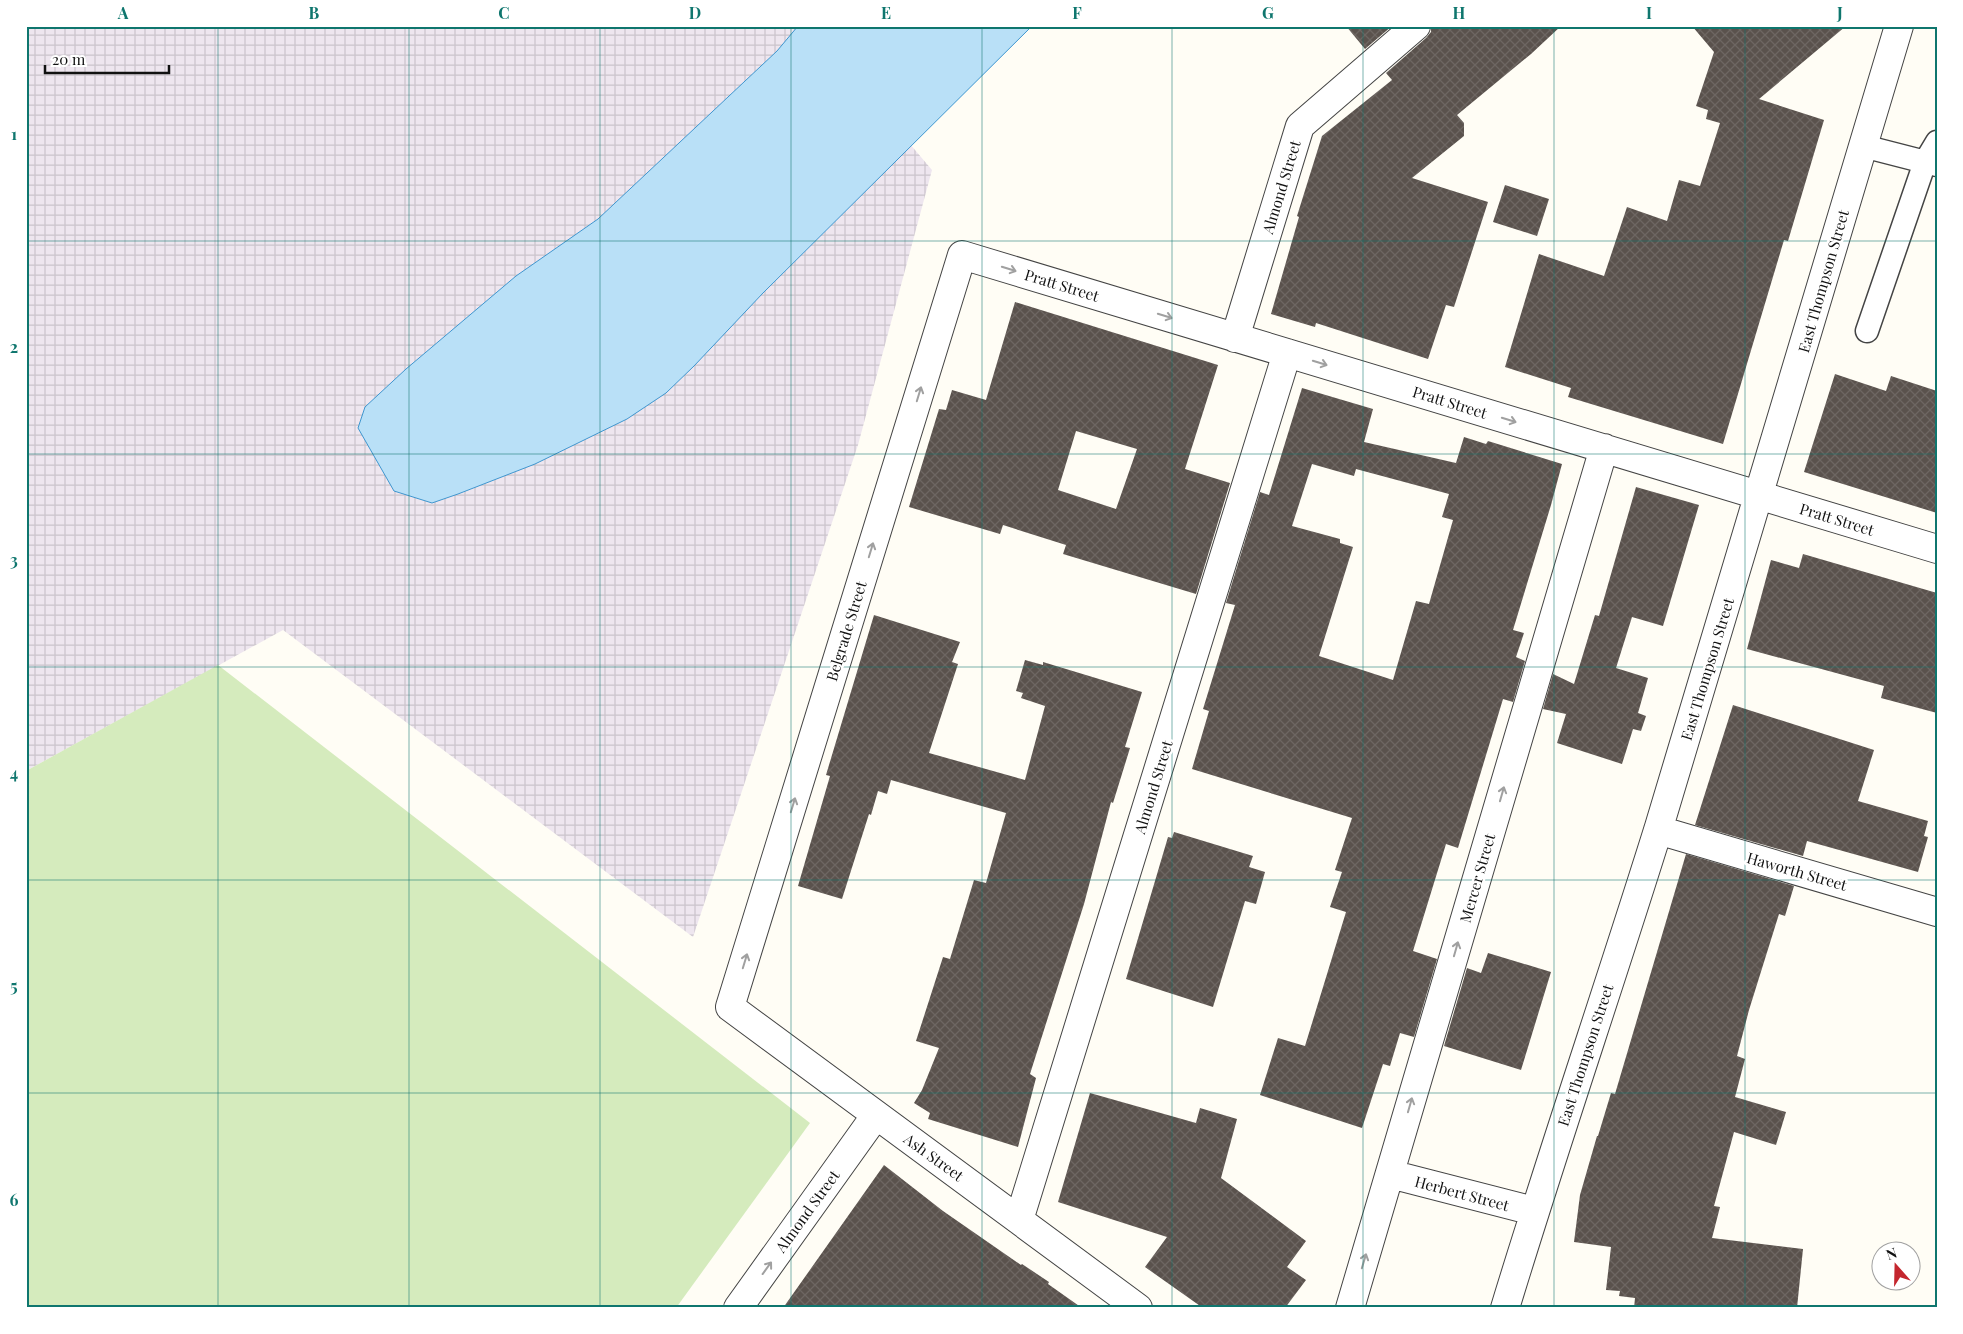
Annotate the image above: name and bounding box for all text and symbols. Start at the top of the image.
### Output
text: A [117,2,129,23]
text: B [309,2,320,23]
text: C [498,2,510,23]
text: D [689,2,701,23]
text: E [881,2,891,23]
text: F [1072,2,1082,23]
text: G [1262,2,1274,23]
text: H [1453,2,1466,23]
text: I [1646,2,1652,23]
text: J [1836,2,1843,23]
scale bar [45,42,169,74]
text: 20 m [52,49,86,69]
text: 1 [11,123,17,144]
street label: Almond Street [1257,137,1305,237]
street label: East Thompson Street [1793,206,1853,355]
street label: Pratt Street [1022,264,1102,306]
one-way arrow [1001,265,1017,275]
one-way arrow [1156,312,1172,322]
text: 2 [10,336,18,357]
one-way arrow [1312,358,1328,368]
street label: Pratt Street [1410,381,1490,423]
one-way arrow [915,387,925,403]
one-way arrow [1501,415,1517,425]
street label: Pratt Street [1797,498,1877,540]
one-way arrow [867,542,877,558]
text: 3 [10,549,18,570]
street label: Belgrade Street [821,578,871,683]
street label: East Thompson Street [1676,595,1738,743]
street label: Almond Street [1129,737,1177,837]
text: 4 [10,762,18,783]
one-way arrow [1498,786,1508,802]
one-way arrow [788,798,798,814]
street label: Mercer Street [1455,830,1499,925]
street label: Haworth Street [1745,847,1850,895]
one-way arrow [1452,942,1462,958]
one-way arrow [740,953,750,969]
text: 5 [10,975,18,996]
street label: East Thompson Street [1553,981,1618,1128]
one-way arrow [1406,1098,1416,1114]
street label: Ash Street [899,1128,968,1186]
street label: Almond Street [770,1165,844,1257]
street label: Herbert Street [1413,1171,1512,1215]
text: 6 [10,1189,19,1210]
north arrow [1870,1242,1920,1292]
text: N [1883,1243,1899,1264]
one-way arrow [1360,1254,1369,1269]
one-way arrow [761,1262,772,1275]

